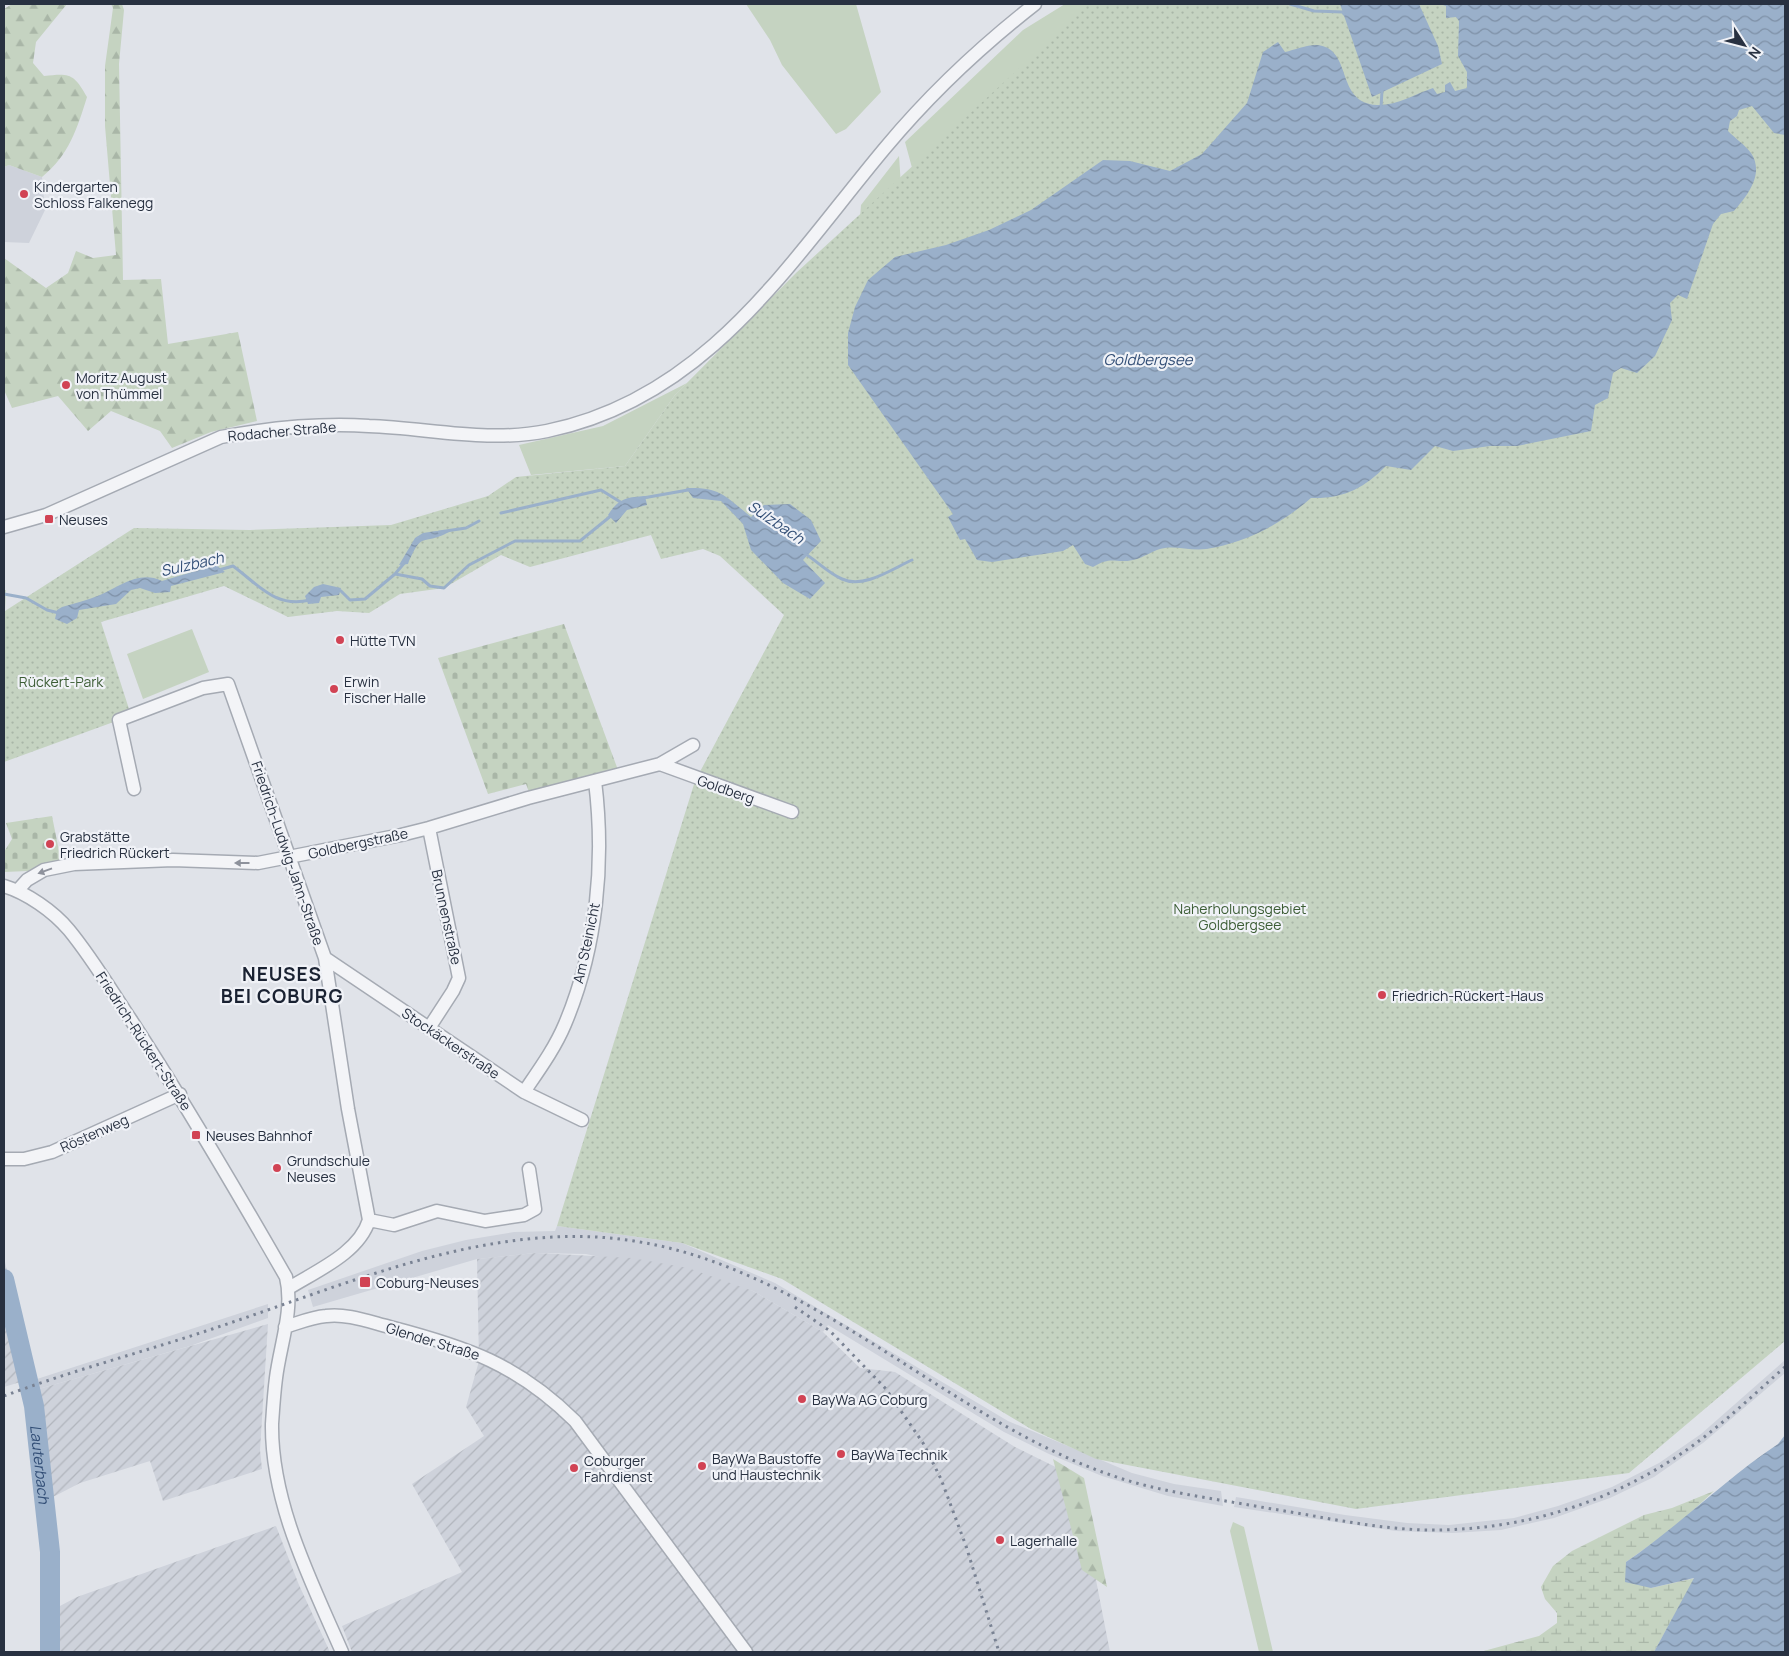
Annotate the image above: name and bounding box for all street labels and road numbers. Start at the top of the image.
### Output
street label: Rodacher Straße [227,417,337,445]
street label: Friedrich-Ludwig-Jahn-Straße [247,758,329,948]
street label: Goldberg [695,770,757,808]
street label: Goldbergstraße [306,823,410,863]
street label: Brunnenstraße [428,868,466,966]
street label: Am Steinicht [568,900,604,985]
street label: Friedrich-Rückert-Straße [92,968,196,1114]
street label: Stockäckerstraße [398,1003,504,1083]
street label: Röstenweg [57,1109,131,1157]
street label: Glender Straße [384,1318,482,1364]

